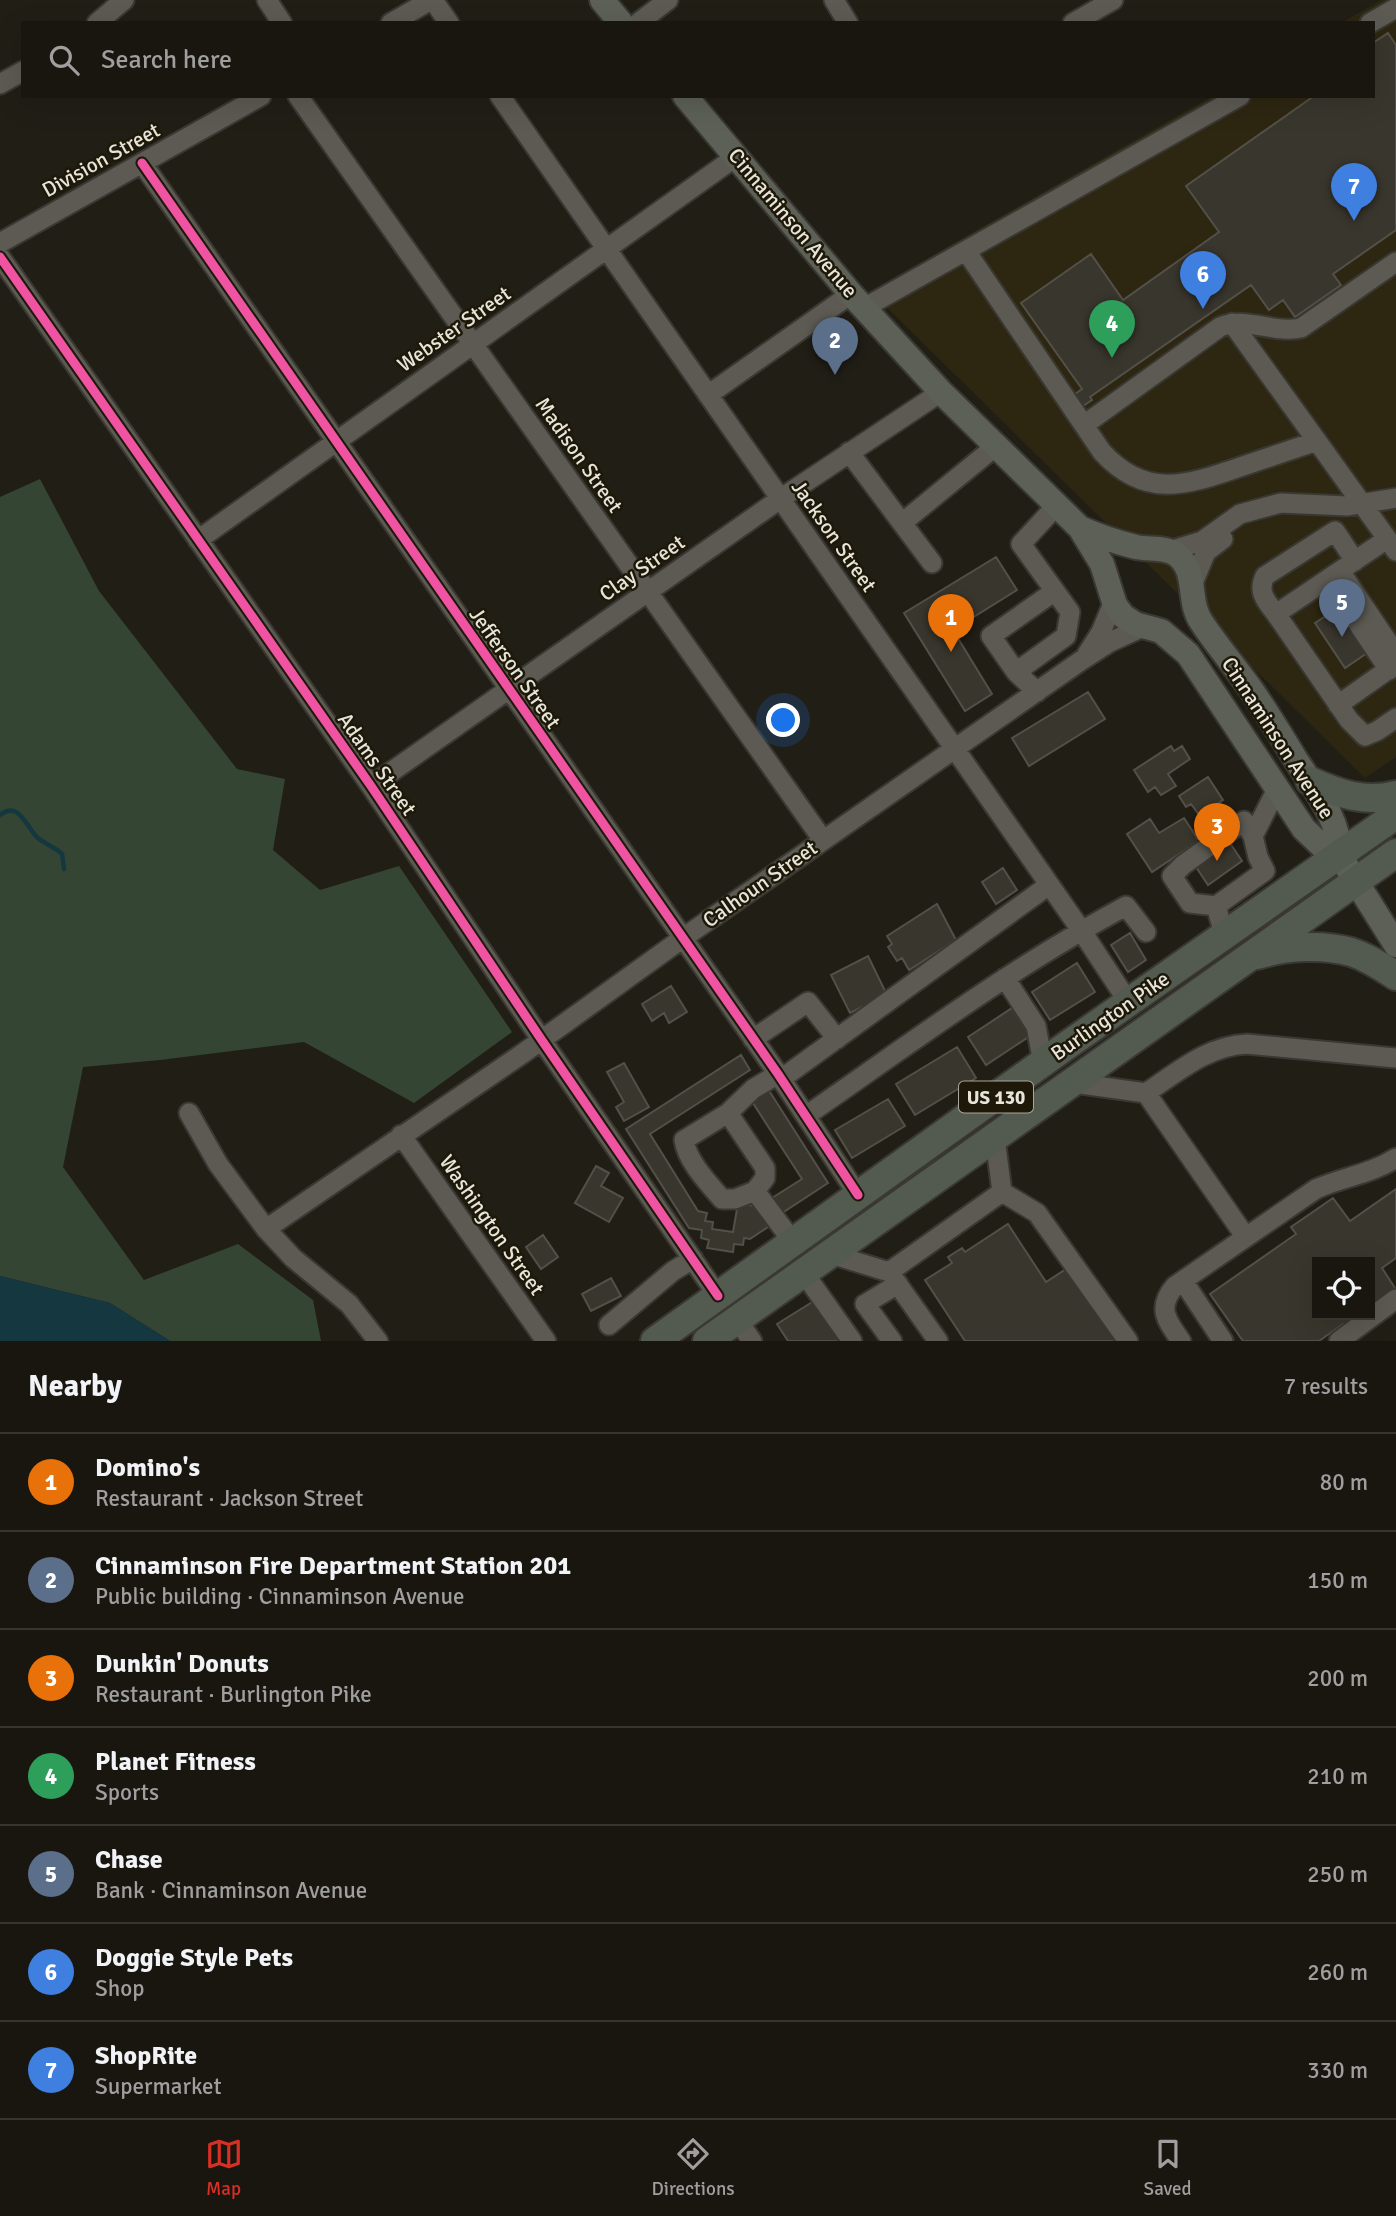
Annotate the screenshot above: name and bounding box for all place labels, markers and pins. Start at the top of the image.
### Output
pin: 7 [1331,163,1377,221]
pin: 6 [1180,251,1226,309]
pin: 4 [1089,300,1135,358]
pin: 2 [812,317,858,375]
pin: 5 [1319,579,1365,637]
pin: 1 [928,594,974,652]
pin: 3 [1194,803,1240,861]

